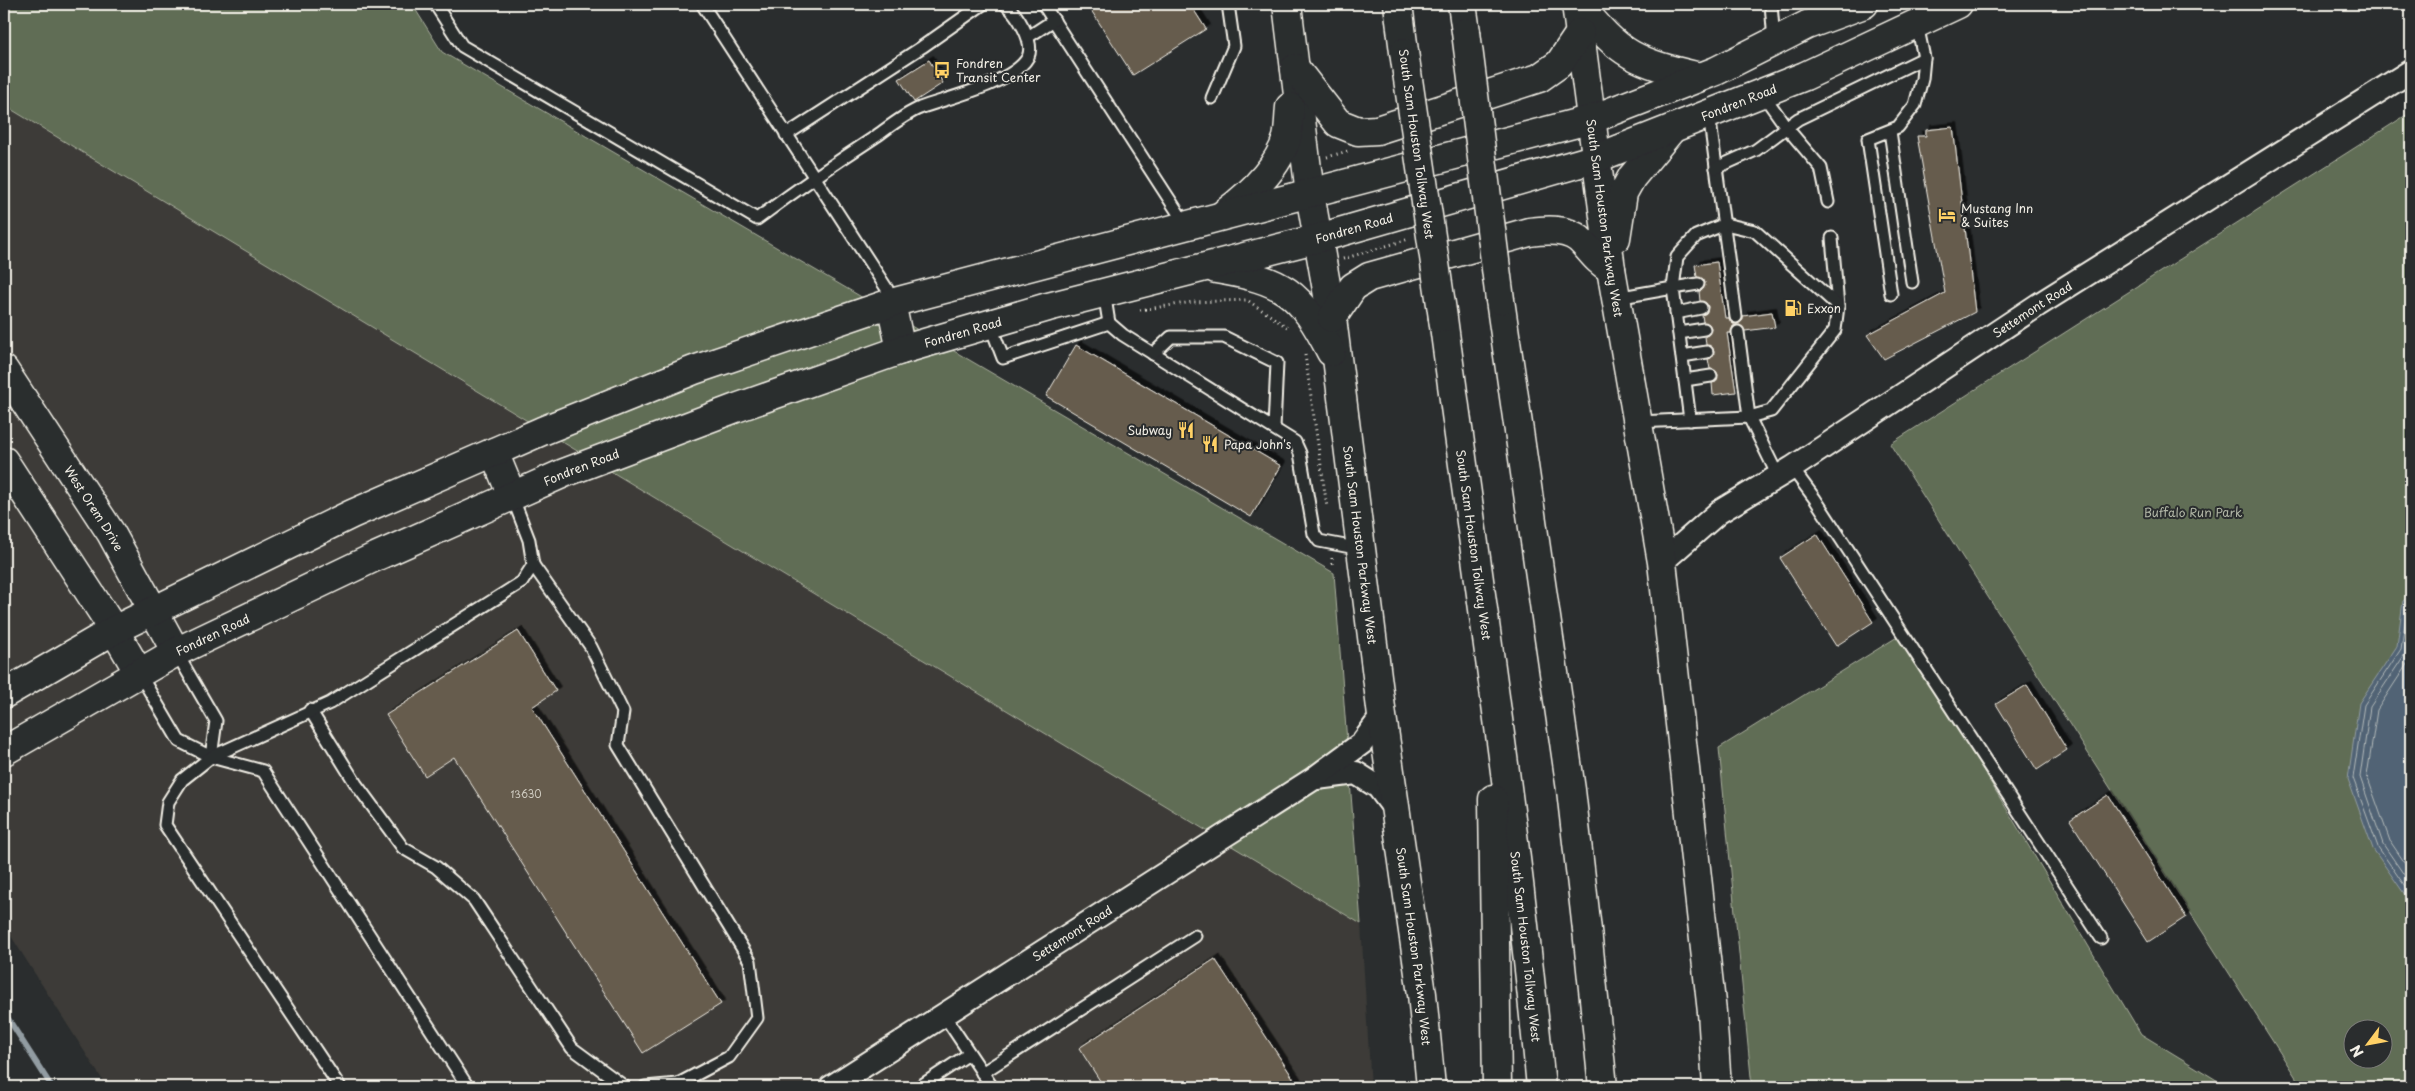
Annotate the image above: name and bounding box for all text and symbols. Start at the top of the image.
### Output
street label: South Sam Houston Tollway West [1395,48,1439,240]
place label: Fondren Transit Center [956,54,1041,86]
bus stop icon: Fondren Transit Center [932,60,952,80]
street label: Fondren Road [1698,79,1779,125]
street label: South Sam Houston Parkway West [1582,118,1628,319]
place label: Mustang Inn & Suites [1961,199,2033,231]
hotel icon: Mustang Inn & Suites [1937,205,1957,225]
street label: Fondren Road [1313,208,1395,248]
street label: Settemont Road [1989,277,2076,342]
fuel station icon: Exxon [1783,298,1803,318]
place label: Exxon [1807,299,1841,317]
street label: Fondren Road [922,312,1004,352]
restaurant icon: Subway [1176,420,1196,440]
place label: Subway [1127,421,1172,439]
restaurant icon: Papa John's [1200,434,1220,454]
place label: Papa John's [1224,435,1292,453]
street label: Fondren Road [540,444,622,490]
street label: South Sam Houston Parkway West [1339,445,1382,645]
street label: South Sam Houston Tollway West [1452,449,1496,641]
street label: West Orem Drive [60,462,128,554]
park label: Buffalo Run Park [2144,503,2242,521]
street label: Fondren Road [173,609,253,660]
house number: 13630 [510,786,542,801]
street label: South Sam Houston Parkway West [1392,846,1436,1046]
street label: South Sam Houston Tollway West [1506,850,1546,1043]
street label: Settemont Road [1028,901,1116,965]
north arrow [2342,1018,2392,1068]
text: N [2345,1041,2368,1061]

